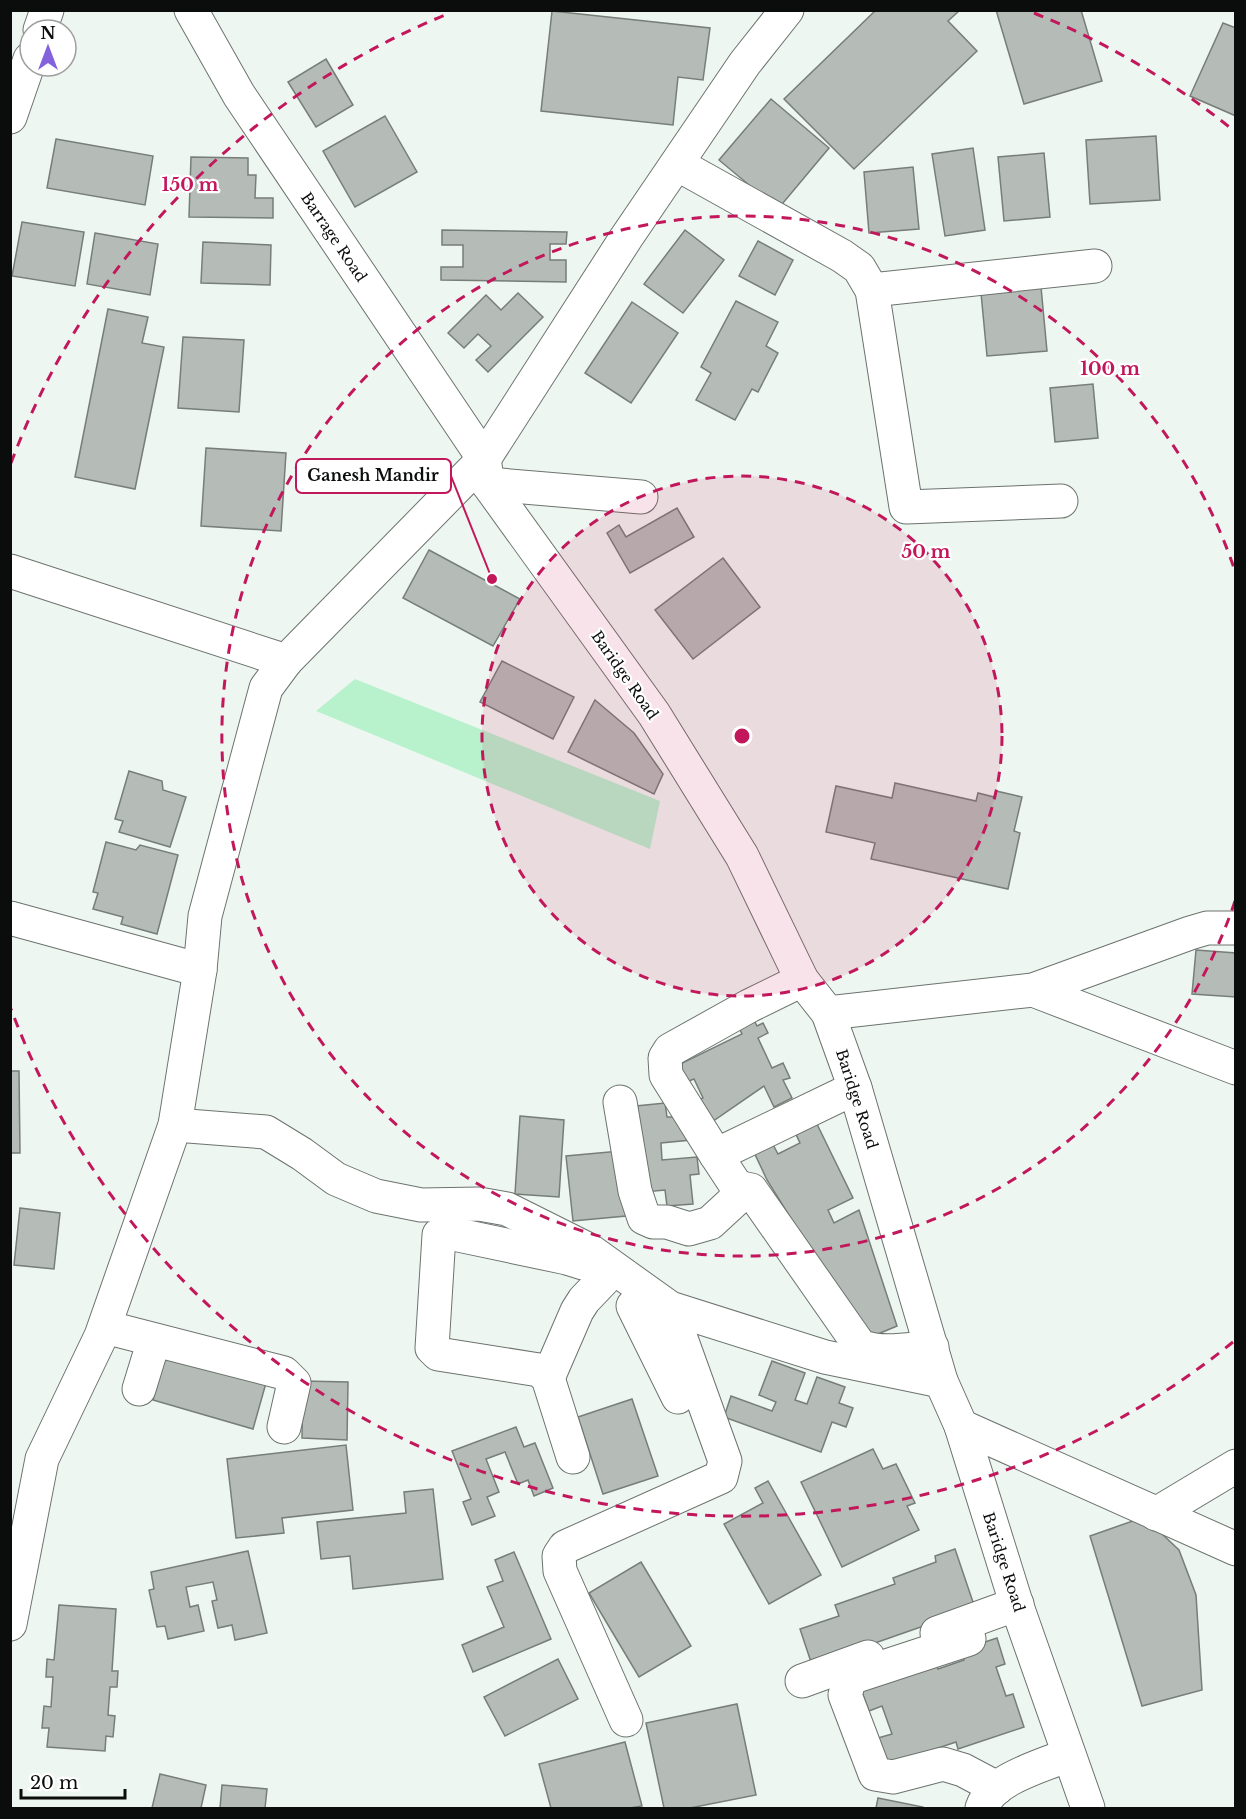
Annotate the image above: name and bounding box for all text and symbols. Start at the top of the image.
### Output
north arrow [18,18,78,78]
text: N [40,23,56,43]
text: 150 m [162,174,219,196]
street label: Barrage Road [297,189,371,285]
text: 100 m [1080,358,1140,380]
callout: Ganesh Mandir [296,459,451,493]
text: Ganesh Mandir [307,465,439,485]
text: 50 m [902,541,951,563]
street label: Baridge Road [587,627,663,723]
centre of rings [732,726,752,746]
street label: Baridge Road [832,1047,882,1151]
street label: Baridge Road [979,1510,1029,1614]
scale bar [21,1762,124,1800]
text: 20 m [30,1772,78,1794]

